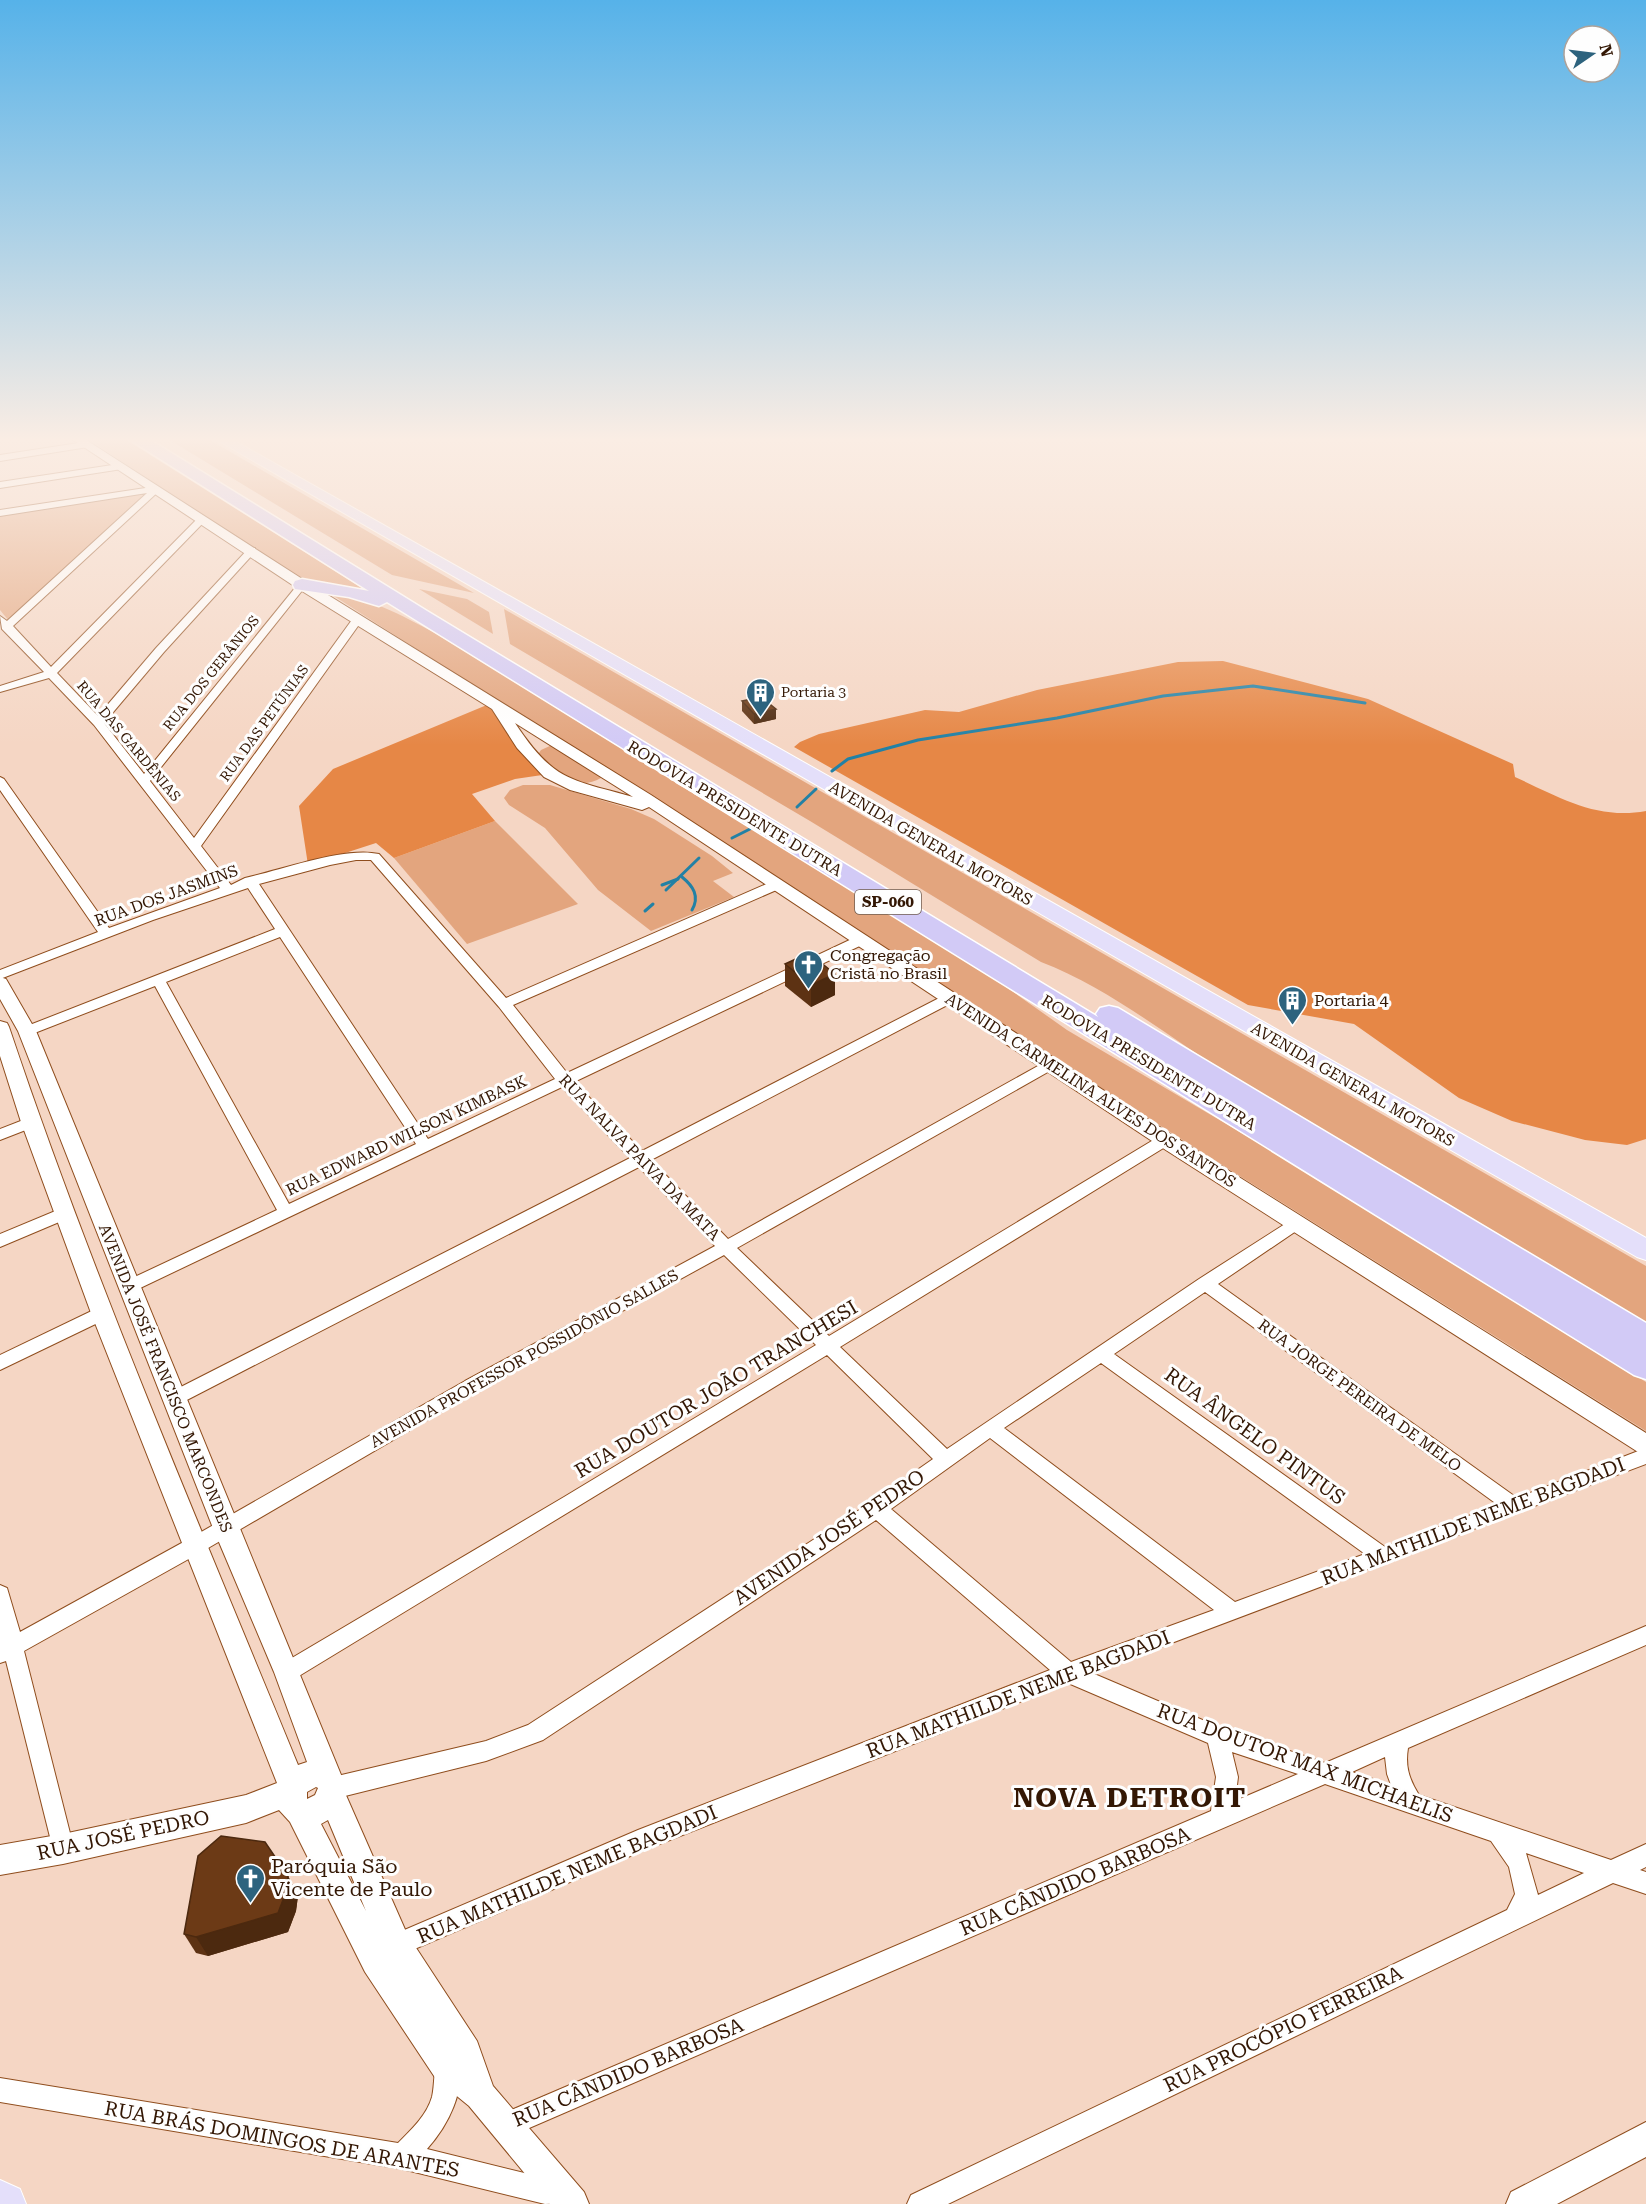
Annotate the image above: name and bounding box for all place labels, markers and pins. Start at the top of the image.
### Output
building icon: Portaria 3 [744,676,776,718]
place label: Portaria 3 [781,684,846,700]
place label: Congregação Cristã no Brasil [830,946,947,983]
church icon: Congregação Cristã no Brasil [793,948,825,990]
building icon: Portaria 4 [1277,984,1309,1026]
place label: Portaria 4 [1314,991,1389,1010]
place label: Paróquia São Vicente de Paulo [271,1854,433,1901]
church icon: Paróquia São Vicente de Paulo [234,1862,266,1904]

